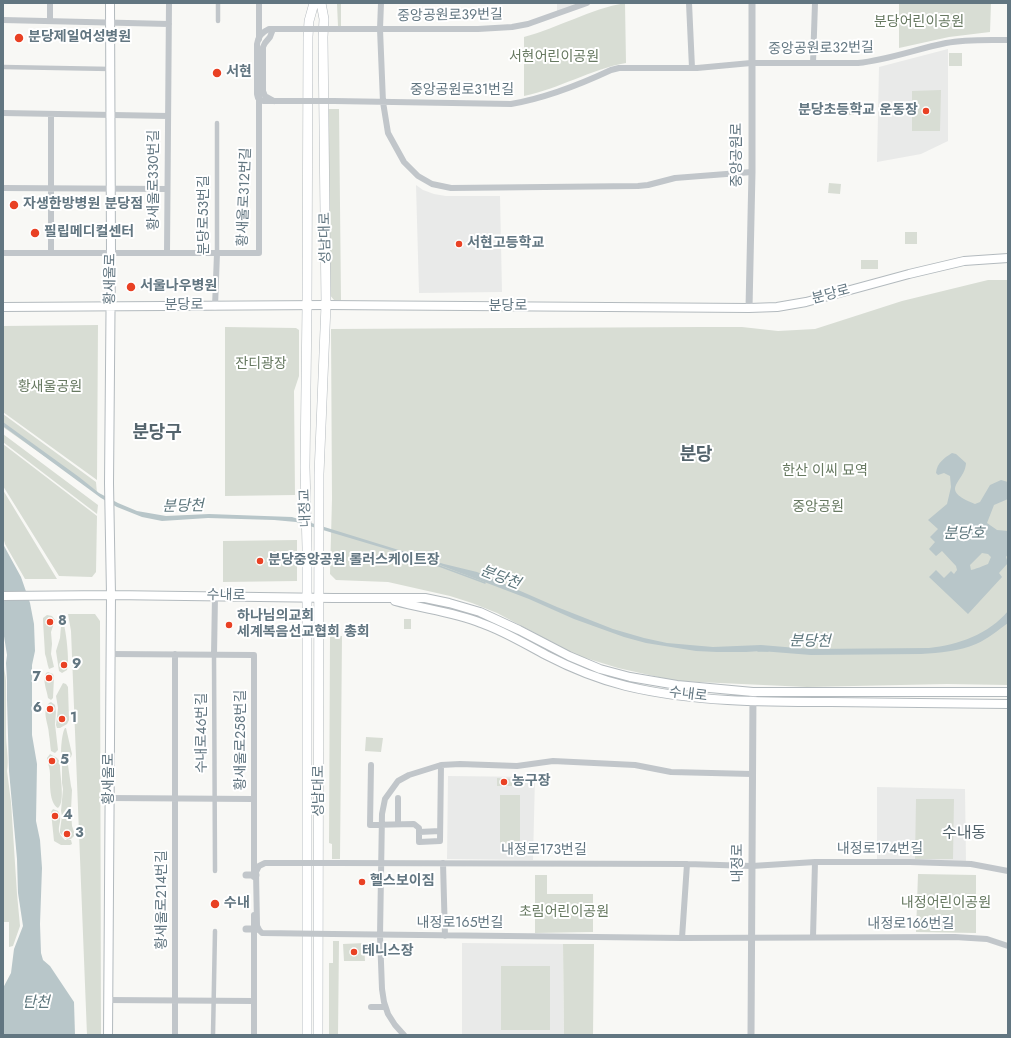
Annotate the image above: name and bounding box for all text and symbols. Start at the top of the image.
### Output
street label: 중앙공원로39번길 [397,7,503,25]
park label: 분당어린이공원 [874,15,964,31]
place label: 분당제일여성병원 [28,30,131,46]
marker: 분당제일여성병원 [13,32,25,44]
street label: 중앙공원로32번길 [768,40,874,58]
park label: 서현어린이공원 [509,50,599,66]
place label: 서현 [226,65,252,81]
marker: 서현 [211,67,223,79]
street label: 중앙공원로31번길 [410,83,514,99]
place label: 분당초등학교 운동장 [798,103,918,119]
marker: 분당초등학교 운동장 [921,106,931,116]
street label: 중앙공원로 [730,123,746,187]
street label: 황새울로330번길 [147,130,163,230]
street label: 황새울로312번길 [235,147,255,247]
street label: 분당로53번길 [197,175,213,255]
place label: 자생한방병원 분당점 [23,197,143,213]
marker: 자생한방병원 분당점 [8,199,20,211]
street label: 성남대로 [317,212,335,264]
place label: 필립메디컬센터 [44,225,134,241]
marker: 필립메디컬센터 [29,227,41,239]
place label: 서현고등학교 [467,236,544,252]
marker: 서현고등학교 [454,239,464,249]
street label: 황새울로 [102,253,120,305]
place label: 서울나우병원 [140,279,217,295]
marker: 서울나우병원 [125,281,137,293]
street label: 분당로 [810,282,852,308]
street label: 분당로 [165,298,203,314]
street label: 분당로 [489,299,527,315]
park label: 잔디광장 [235,357,287,373]
park label: 황새울공원 [18,380,82,396]
district label: 분당구 [132,423,182,445]
district label: 분당 [679,445,713,467]
park label: 한산 이씨 묘역 [782,464,868,480]
street label: 내정교 [297,488,315,528]
water label: 분당천 [162,498,204,516]
park label: 중앙공원 [792,500,844,516]
water label: 분당호 [943,525,985,543]
place label: 분당중앙공원 롤러스케이트장 [268,553,440,569]
marker: 분당중앙공원 롤러스케이트장 [255,556,265,566]
water label: 분당천 [477,562,523,594]
street label: 수내로 [207,587,245,605]
place label: 하나님의교회 세계복음선교협회 총회 [237,609,370,642]
place label: 8 [58,614,67,630]
marker: 8 [45,617,55,627]
marker: 하나님의교회 세계복음선교협회 총회 [224,620,234,630]
water label: 분당천 [789,633,831,651]
place label: 9 [72,657,81,673]
marker: 9 [59,660,69,670]
place label: 7 [33,670,41,686]
marker: 7 [44,673,54,683]
street label: 수내로 [668,684,708,706]
street label: 황새울로258번길 [234,690,250,790]
street label: 수내로46번길 [195,693,211,773]
place label: 6 [33,701,42,717]
marker: 6 [45,704,55,714]
place label: 1 [70,711,77,727]
marker: 1 [57,714,67,724]
place label: 5 [60,753,69,769]
street label: 황새울로 [102,753,118,805]
marker: 5 [47,756,57,766]
street label: 성남대로 [312,765,328,817]
place label: 농구장 [512,774,551,790]
marker: 농구장 [499,777,509,787]
place label: 4 [63,808,73,824]
marker: 4 [50,811,60,821]
district label: 수내동 [942,824,986,844]
place label: 3 [75,826,84,842]
marker: 3 [62,829,72,839]
street label: 내정로174번길 [837,842,923,858]
street label: 내정로173번길 [501,843,587,859]
street label: 내정로 [731,844,747,882]
street label: 황새울로214번길 [155,850,171,950]
place label: 헬스보이짐 [370,874,434,890]
marker: 헬스보이짐 [357,877,367,887]
place label: 수내 [224,896,250,912]
park label: 내정어린이공원 [901,896,991,912]
marker: 수내 [209,898,221,910]
park label: 초림어린이공원 [519,905,609,921]
street label: 내정로165번길 [417,916,503,932]
street label: 내정로166번길 [868,917,954,933]
place label: 테니스장 [362,944,414,960]
marker: 테니스장 [349,947,359,957]
water label: 탄천 [22,994,50,1012]

